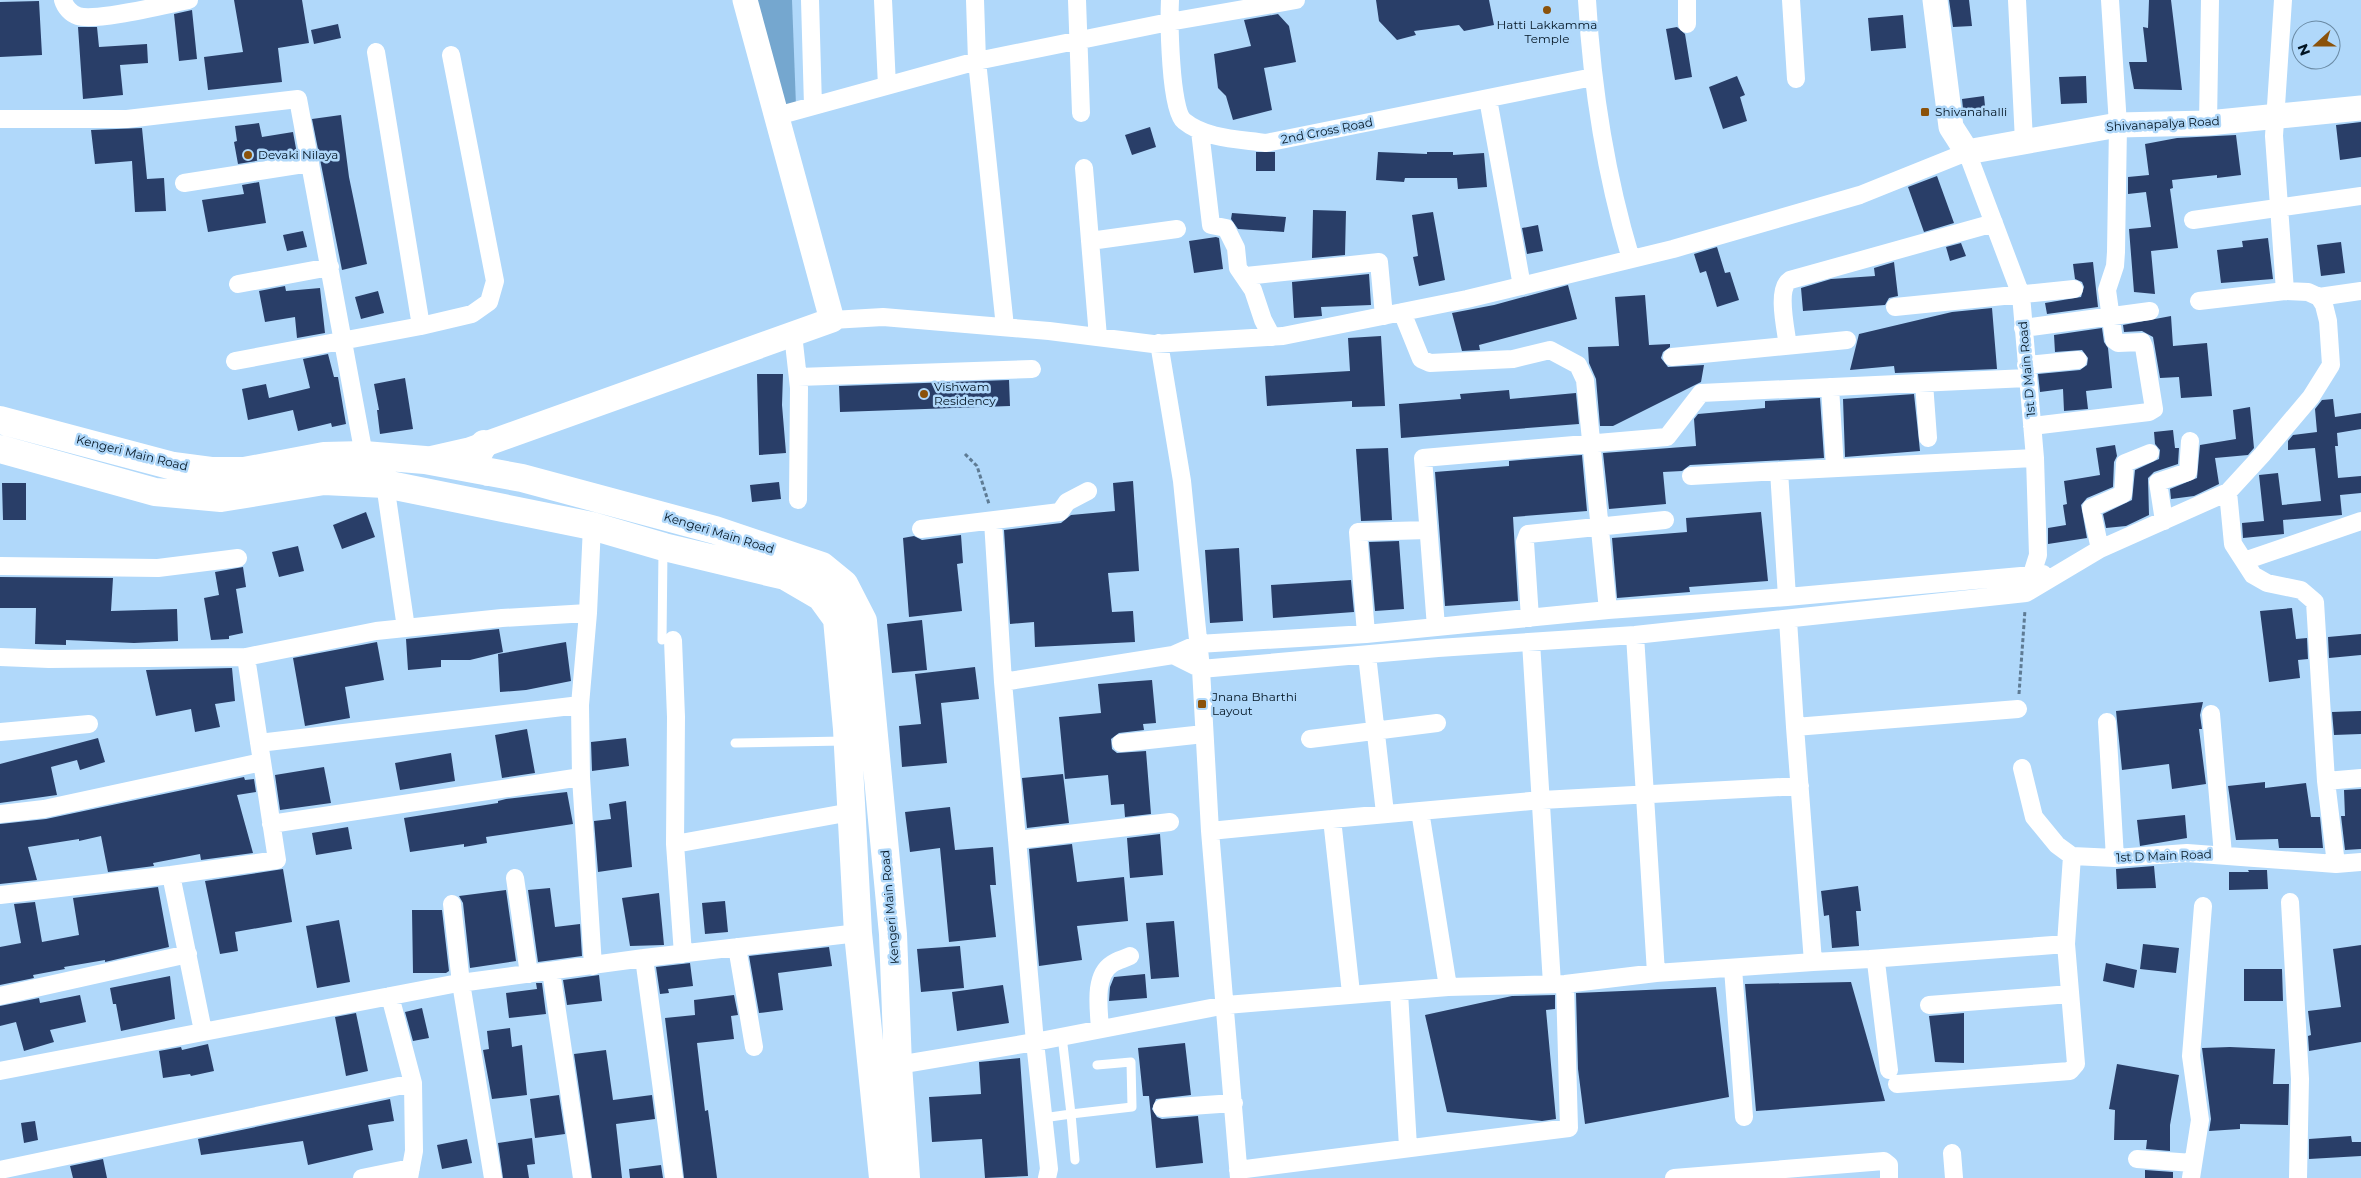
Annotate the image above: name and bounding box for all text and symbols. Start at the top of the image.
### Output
marker: Hatti Lakkamma Temple [1541,4,1553,16]
place label: Hatti Lakkamma Temple [1497,17,1597,46]
north arrow [2291,20,2341,70]
text: N [2293,41,2314,58]
place label: Shivanahalli [1935,104,2007,119]
marker: Shivanahalli [1919,106,1931,118]
street label: Shivanapalya Road [2106,113,2220,134]
street label: 2nd Cross Road [1280,114,1374,147]
place label: Devaki Nilaya [258,147,338,162]
marker: Devaki Nilaya [242,149,254,161]
street label: 1st D Main Road [2015,321,2038,417]
place label: Vishwam Residency [934,379,996,408]
marker: Vishwam Residency [918,388,930,400]
street label: Kengeri Main Road [75,431,190,474]
street label: Kengeri Main Road [662,509,776,556]
place label: Jnana Bharthi Layout [1211,689,1297,718]
marker: Jnana Bharthi Layout [1196,698,1208,710]
street label: 1st D Main Road [2116,846,2212,865]
street label: Kengeri Main Road [877,849,902,965]

